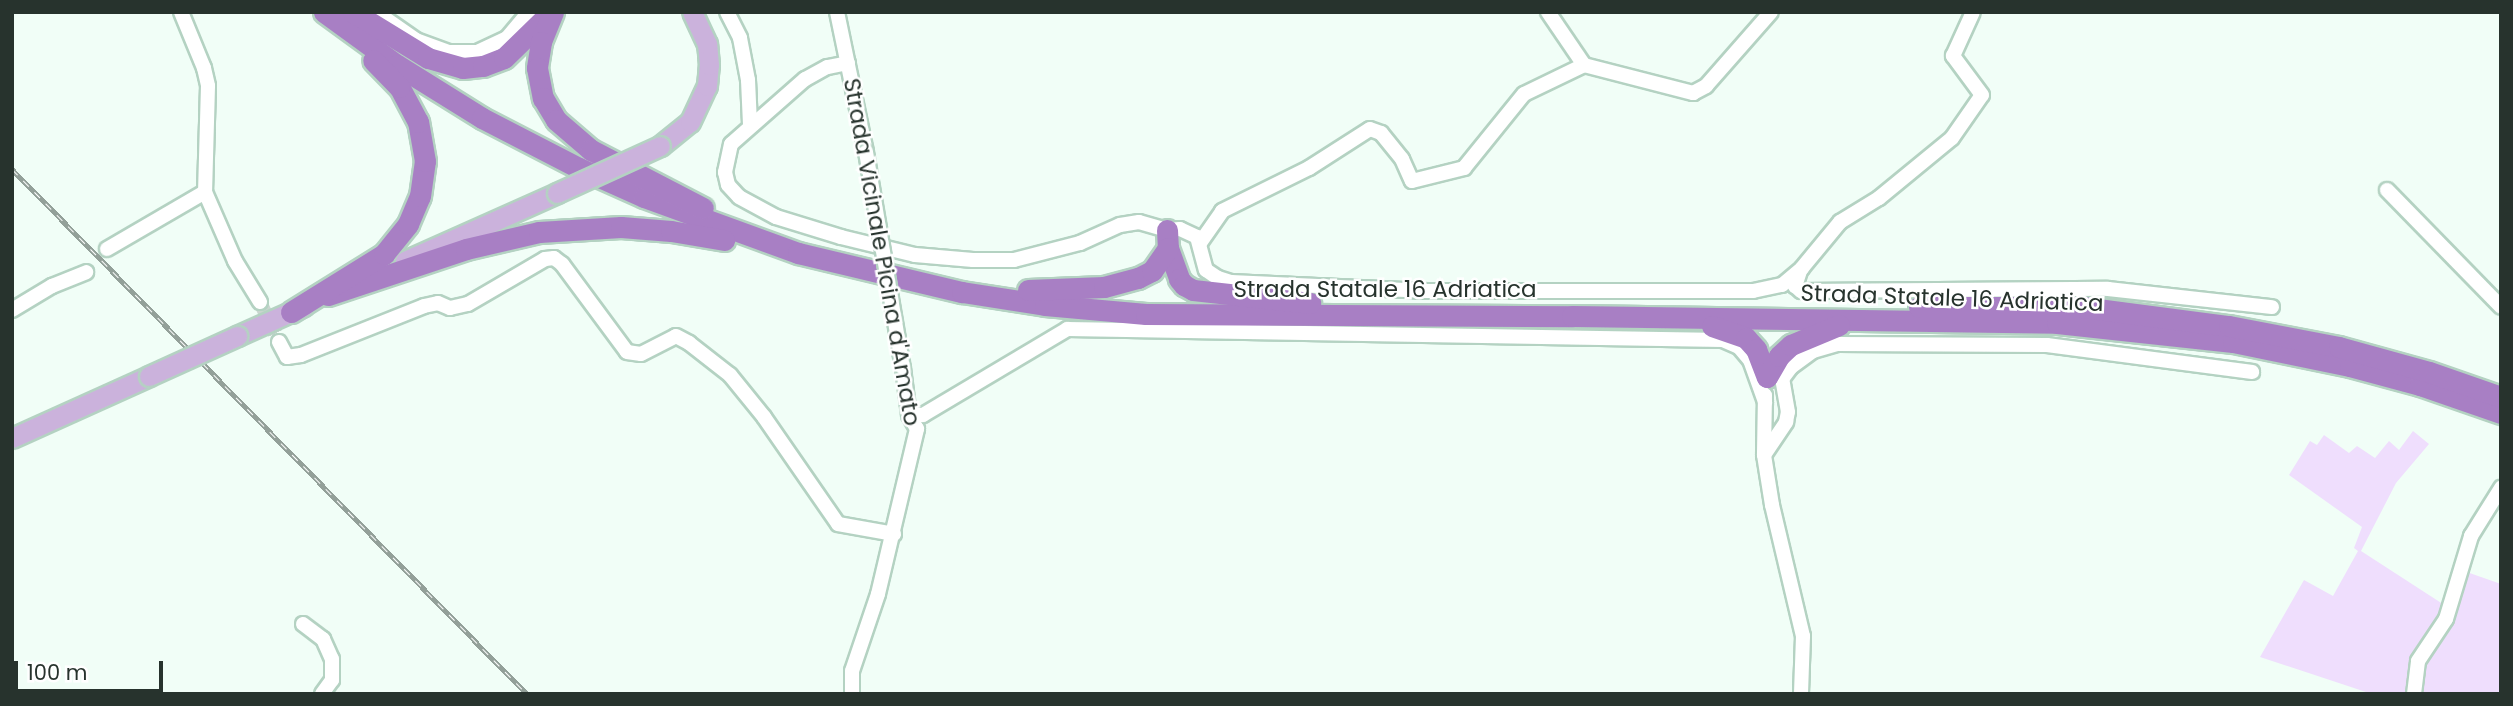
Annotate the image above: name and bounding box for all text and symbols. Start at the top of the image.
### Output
street label: Strada Vicinale Picina d'Amato [838,76,926,428]
street label: Strada Statale 16 Adriatica [1233,275,1537,303]
street label: Strada Statale 16 Adriatica [1800,279,2104,317]
scale bar [18,646,166,690]
text: 100 m [27,658,87,687]

